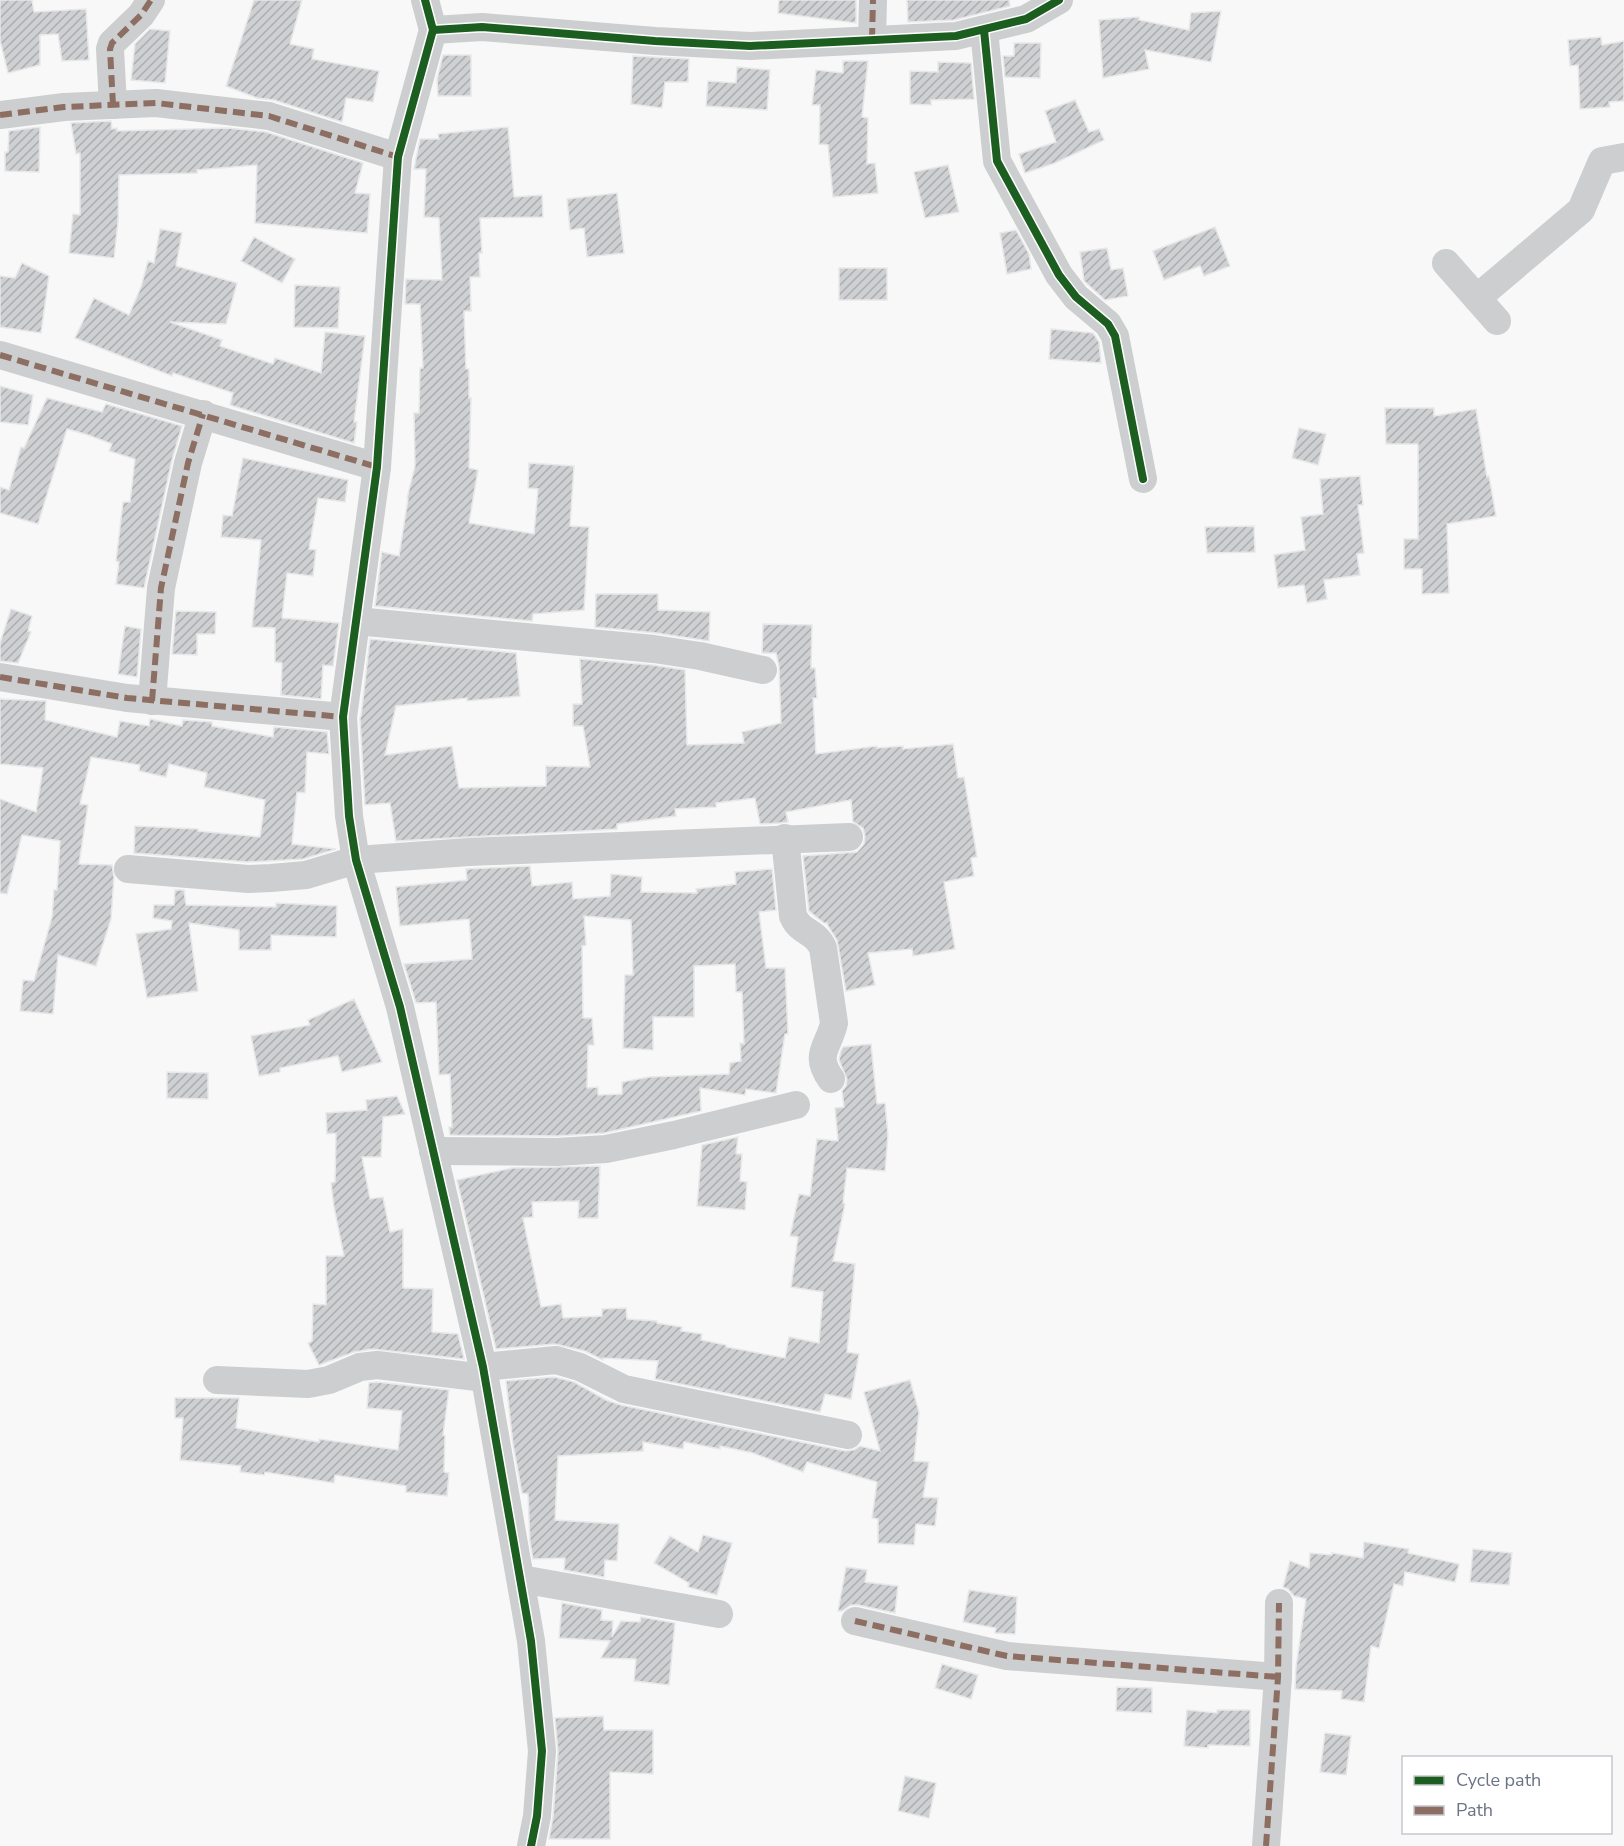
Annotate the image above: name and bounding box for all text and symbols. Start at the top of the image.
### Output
legend [1402,1756,1612,1834]
text: Cycle path [1456,1768,1541,1792]
text: Path [1456,1798,1493,1822]

